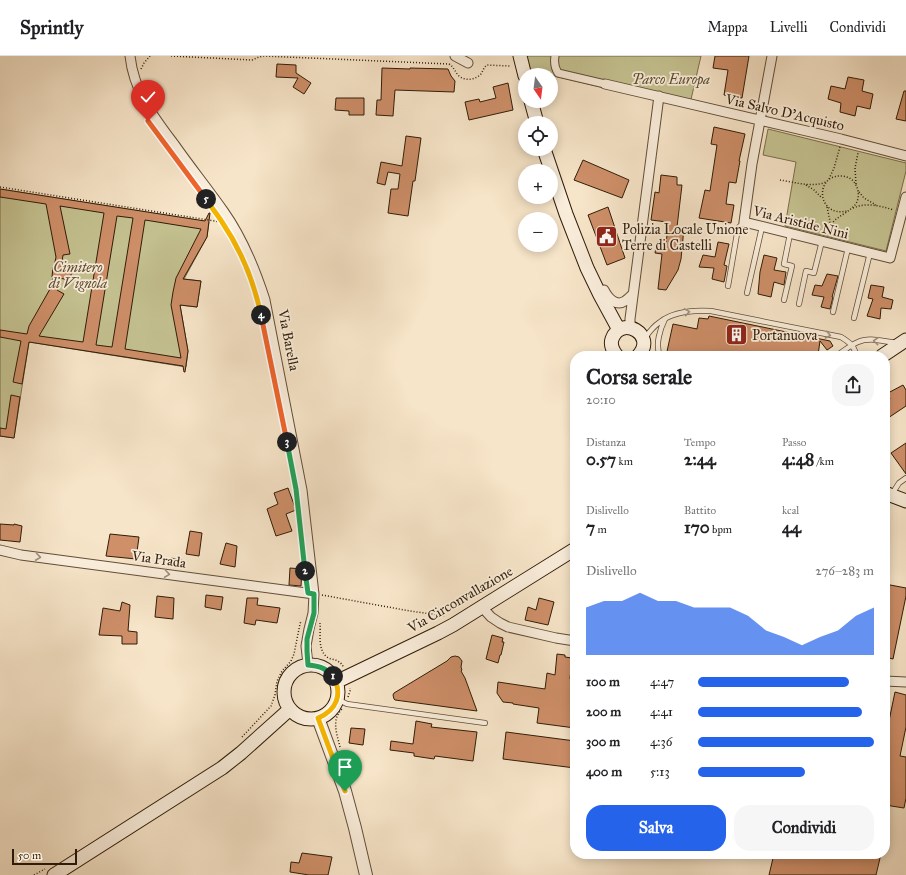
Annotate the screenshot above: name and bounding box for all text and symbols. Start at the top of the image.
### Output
text: Sprintly [20,16,83,39]
text: Mappa [707,19,748,36]
text: Livelli [770,19,808,36]
text: Condividi [830,19,886,36]
north arrow [518,68,558,108]
map controls [518,68,558,252]
park label: Parco Europa [632,71,710,89]
pin [131,80,165,121]
icon: check [137,86,159,108]
street label: Via Salvo D'Acquisto [723,90,846,135]
button: locate [518,116,558,156]
button: + [518,164,558,204]
pin: 5 [196,189,216,209]
text: 5 [203,192,209,205]
street label: Via Aristide Nini [750,202,851,243]
button: − [518,212,558,252]
place label: Polizia Locale Unione Terre di Castelli [622,221,748,254]
public building icon: Polizia Locale Unione Terre di Castelli [594,224,620,250]
park label: Cimitero di Vignola [48,259,108,292]
pin: 4 [251,305,271,325]
street label: Via Barella [274,307,303,372]
text: 4 [258,308,264,321]
one-way arrow [684,308,690,317]
building icon: Portanuova [723,322,749,348]
place label: Portanuova [752,327,818,344]
one-way arrow [825,330,831,338]
one-way arrow [873,336,879,345]
text: Corsa serale [586,363,692,390]
button: share [832,364,874,406]
text: 20:10 [586,392,616,408]
pin: 3 [277,432,297,452]
text: 3 [285,435,289,448]
text: Distanza [586,436,626,449]
text: Tempo [684,436,716,449]
text: Passo [782,436,806,449]
text: 0.57 [586,449,616,470]
text: 2:44 [684,449,716,470]
text: 4:48 [782,449,814,470]
text: km [616,455,633,468]
text: /km [814,455,834,468]
text: Dislivello [586,504,629,517]
text: Battito [684,504,716,517]
text: kcal [782,504,799,517]
text: 7 [586,517,595,538]
text: 170 [684,517,710,538]
text: 44 [782,517,801,538]
text: m [595,523,607,536]
text: bpm [710,523,732,536]
street label: Via Prada [130,547,187,572]
one-way arrow [35,552,41,561]
pin: 2 [295,561,315,581]
street label: Via Circonvallazione [404,562,516,637]
text: Dislivello [586,563,637,579]
text: 276–283 m [815,563,874,579]
text: 2 [302,564,308,577]
one-way arrow [164,569,170,578]
pin: 1 [323,666,343,686]
text: 1 [331,669,335,682]
text: 100 m [586,674,620,690]
text: 4:47 [650,674,674,690]
text: 200 m [586,704,621,720]
text: 4:41 [650,704,673,720]
text: 300 m [586,734,620,750]
text: 4:36 [650,734,672,750]
pin [328,750,362,791]
icon: arrive [334,756,356,778]
text: 400 m [586,764,622,780]
text: 5:13 [650,764,670,780]
button: Salva [586,805,726,851]
button: Condividi [734,805,874,851]
scale bar [12,847,77,866]
text: 50 m [18,849,41,862]

